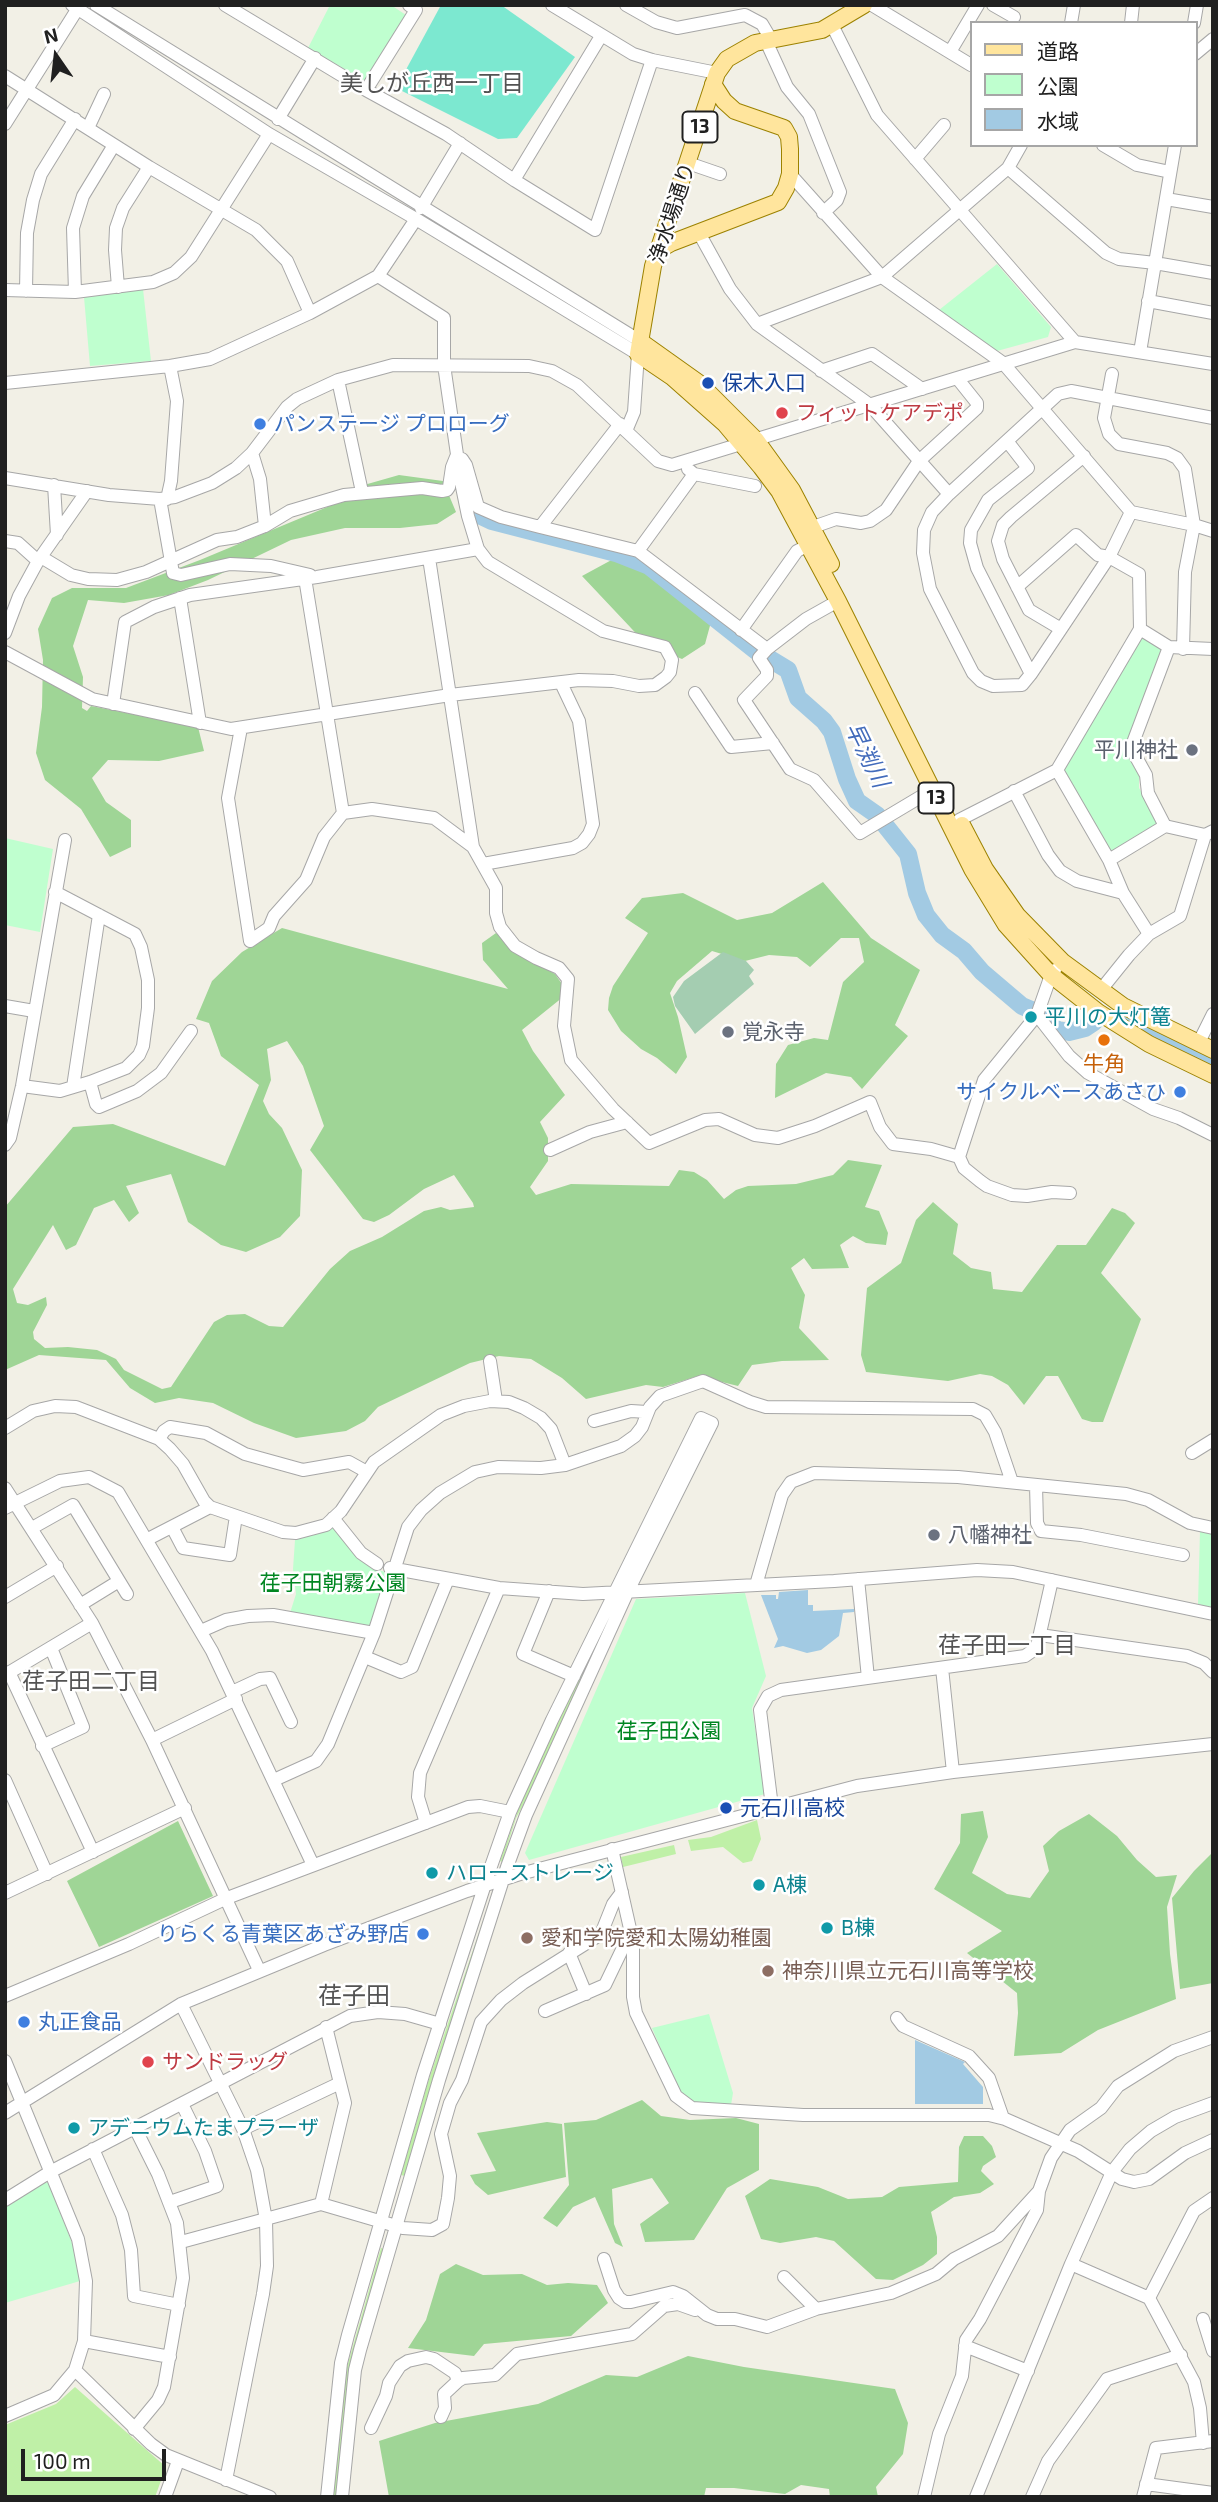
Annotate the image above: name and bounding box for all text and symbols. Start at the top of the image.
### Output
north arrow [21,21,91,91]
legend [970,21,1197,147]
text: N [41,22,60,48]
text: 道路 [1037,38,1079,63]
district label: 美しが丘西一丁目 [340,69,524,97]
text: 公園 [1037,73,1079,98]
text: 水域 [1037,108,1079,133]
road number: 13 [682,111,718,142]
street label: 浄水場通り [644,159,700,267]
place label: 保木入口 [722,370,806,396]
marker: 保木入口 [700,375,716,391]
place label: フィットケアデポ [796,400,964,426]
marker: フィットケアデポ [774,405,790,421]
place label: パンステージ プロローグ [274,411,510,437]
marker: パンステージ プロローグ [252,416,268,432]
water label: 早渕川 [839,718,895,792]
place label: 平川神社 [1094,737,1178,763]
marker: 平川神社 [1184,742,1200,758]
road number: 13 [918,782,954,814]
place label: 平川の大灯篭 [1045,1004,1171,1030]
marker: 平川の大灯篭 [1023,1009,1039,1025]
place label: 覚永寺 [742,1019,805,1045]
marker: 覚永寺 [720,1024,736,1040]
marker: 牛角 [1096,1032,1112,1048]
place label: 牛角 [1083,1051,1125,1077]
place label: サイクルベースあさひ [956,1079,1166,1105]
marker: サイクルベースあさひ [1172,1084,1188,1100]
place label: 八幡神社 [948,1522,1032,1548]
marker: 八幡神社 [926,1527,942,1543]
park label: 荏子田朝霧公園 [260,1570,406,1596]
district label: 荏子田一丁目 [938,1631,1076,1659]
district label: 荏子田二丁目 [22,1667,160,1695]
park label: 荏子田公園 [617,1718,721,1744]
place label: 元石川高校 [740,1795,845,1821]
marker: 元石川高校 [718,1800,734,1816]
place label: ハローストレージ [446,1860,614,1886]
marker: ハローストレージ [424,1865,440,1881]
place label: A棟 [773,1872,807,1898]
marker: A棟 [751,1877,767,1893]
place label: B棟 [841,1915,875,1941]
marker: B棟 [819,1920,835,1936]
place label: りらくる青葉区あざみ野店 [157,1921,409,1947]
place label: 愛和学院愛和太陽幼稚園 [541,1925,772,1951]
marker: りらくる青葉区あざみ野店 [415,1926,431,1942]
marker: 愛和学院愛和太陽幼稚園 [519,1930,535,1946]
place label: 神奈川県立元石川高等学校 [782,1958,1034,1984]
marker: 神奈川県立元石川高等学校 [760,1963,776,1979]
district label: 荏子田 [318,1982,390,2010]
place label: 丸正食品 [38,2009,122,2035]
marker: 丸正食品 [16,2014,32,2030]
place label: サンドラッグ [162,2049,288,2075]
marker: サンドラッグ [140,2054,156,2070]
place label: アデニウムたまプラーザ [88,2115,319,2141]
marker: アデニウムたまプラーザ [66,2120,82,2136]
scale bar [24,2436,170,2480]
text: 100 m [34,2448,91,2473]

